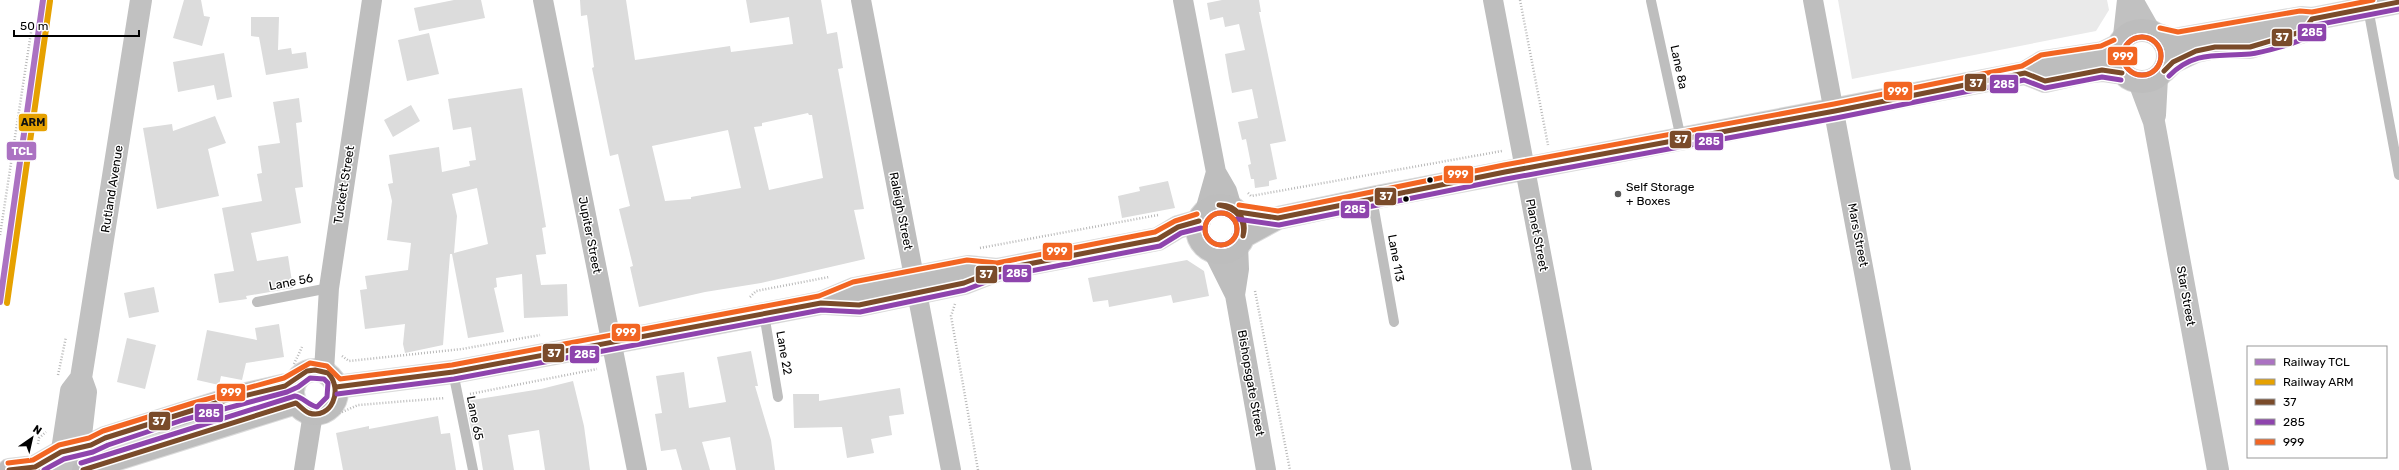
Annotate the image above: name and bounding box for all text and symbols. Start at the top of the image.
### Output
scale bar [14,12,139,38]
text: 50 m [20,19,48,33]
line badge: 285 [2297,23,2327,42]
text: 285 [2301,26,2323,39]
line badge: 37 [2271,28,2293,47]
text: 37 [2275,31,2289,44]
street label: Lane 8a [1668,44,1690,90]
line badge: 999 [2107,46,2138,66]
text: 999 [2112,50,2134,63]
line badge: 37 [1964,73,1987,92]
line badge: 285 [1989,74,2019,94]
text: 37 [1969,77,1983,90]
text: 285 [1993,78,2015,91]
line badge: 999 [1883,81,1913,101]
text: 999 [1887,85,1909,98]
line badge: ARM [18,113,48,132]
text: ARM [21,116,45,129]
line badge: 37 [1669,130,1692,149]
line badge: 285 [1694,132,1724,151]
text: 37 [1674,133,1688,146]
text: 285 [1698,135,1720,148]
line badge: TCL [6,141,37,161]
street label: Rutland Avenue [98,144,126,234]
street label: Tuckett Street [331,144,357,225]
text: TCL [11,145,33,158]
line badge: 999 [1443,165,1474,184]
text: 999 [1447,168,1469,181]
street label: Raleigh Street [887,171,915,251]
unlabelled marker [1425,175,1435,185]
place label: Self Storage + Boxes [1626,180,1695,208]
line badge: 37 [1374,187,1397,206]
marker: Self Storage + Boxes [1613,189,1623,199]
text: 37 [1379,190,1393,203]
unlabelled marker [1401,194,1411,204]
street label: Jupiter Street [576,195,604,275]
street label: Planet Street [1523,198,1551,273]
line badge: 285 [1340,200,1370,219]
street label: Mars Street [1845,202,1871,268]
text: 285 [1344,203,1366,216]
street label: Lane 113 [1385,233,1407,283]
line badge: 999 [1042,242,1073,261]
text: 999 [1046,245,1068,258]
line badge: 285 [1002,264,1032,283]
line badge: 37 [975,265,998,284]
street label: Star Street [2174,265,2198,327]
text: 285 [1006,267,1028,280]
text: 37 [979,268,993,281]
street label: Lane 56 [268,271,314,293]
line badge: 999 [611,323,641,342]
text: 999 [615,326,637,339]
street label: Bishopsgate Street [1235,329,1267,437]
street label: Lane 22 [773,330,795,376]
line badge: 37 [542,343,565,363]
line badge: 285 [569,345,600,364]
legend [2247,346,2387,458]
text: 37 [547,347,561,360]
text: 285 [574,348,596,361]
text: Railway TCL [2283,355,2350,369]
text: Railway ARM [2283,375,2354,389]
line badge: 999 [216,383,246,402]
text: 999 [220,386,242,399]
street label: Lane 65 [464,395,486,441]
text: 37 [2283,395,2296,409]
line badge: 285 [194,403,224,423]
text: 285 [198,407,220,420]
line badge: 37 [148,411,171,431]
text: 37 [152,415,166,428]
text: 285 [2283,415,2305,429]
north arrow [12,418,52,458]
text: N [30,423,44,438]
text: 999 [2283,435,2304,449]

